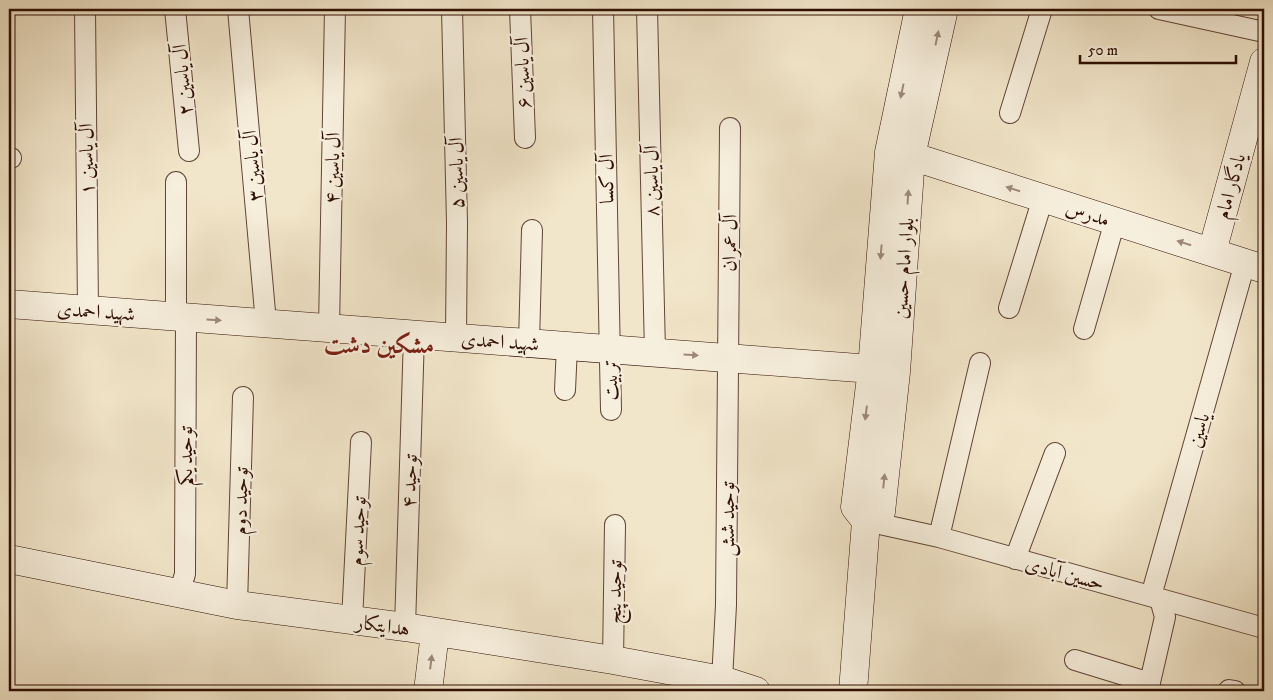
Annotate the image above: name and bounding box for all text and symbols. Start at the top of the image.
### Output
one-way arrow [933,30,941,45]
scale bar [1080,32,1237,64]
street label: آل یاسین ۶ [509,34,537,109]
street label: آل یاسین ۲ [167,40,199,117]
text: 50 m [1088,41,1118,60]
one-way arrow [898,83,906,98]
street label: آل یاسین ۱ [73,120,101,195]
street label: آل یاسین ۳ [237,126,269,203]
street label: آل یاسین ۴ [319,129,347,204]
street label: آل یاسین ۵ [443,134,471,209]
street label: آل یاسین ۸ [638,142,666,217]
street label: یادگار امام [1210,149,1256,223]
street label: آل کسا [594,151,620,204]
one-way arrow [1005,184,1020,192]
one-way arrow [905,189,913,205]
street label: مدرس [1062,196,1113,233]
street label: آل عمران [717,211,744,272]
street label: بلوار امام حسین [888,217,924,320]
one-way arrow [1177,239,1192,247]
one-way arrow [877,244,885,260]
street label: شهید احمدی [56,297,136,328]
one-way arrow [207,316,223,324]
street label: شهید احمدی [460,327,540,358]
district label: مشکین دشت [324,330,434,361]
one-way arrow [683,351,699,359]
street label: تربیت [599,359,624,401]
one-way arrow [862,406,870,422]
street label: یاسین [1183,409,1217,451]
street label: توحید یکم [174,426,204,486]
street label: توحید ۴ [397,453,424,509]
street label: توحید دوم [228,466,259,536]
one-way arrow [880,473,888,489]
street label: توحید شش [716,481,741,557]
street label: توحید سوم [344,495,377,567]
street label: حسین آبادی [1022,551,1107,597]
street label: توحید پنج [602,559,633,625]
street label: هدایتکار [352,610,411,643]
one-way arrow [427,654,435,670]

